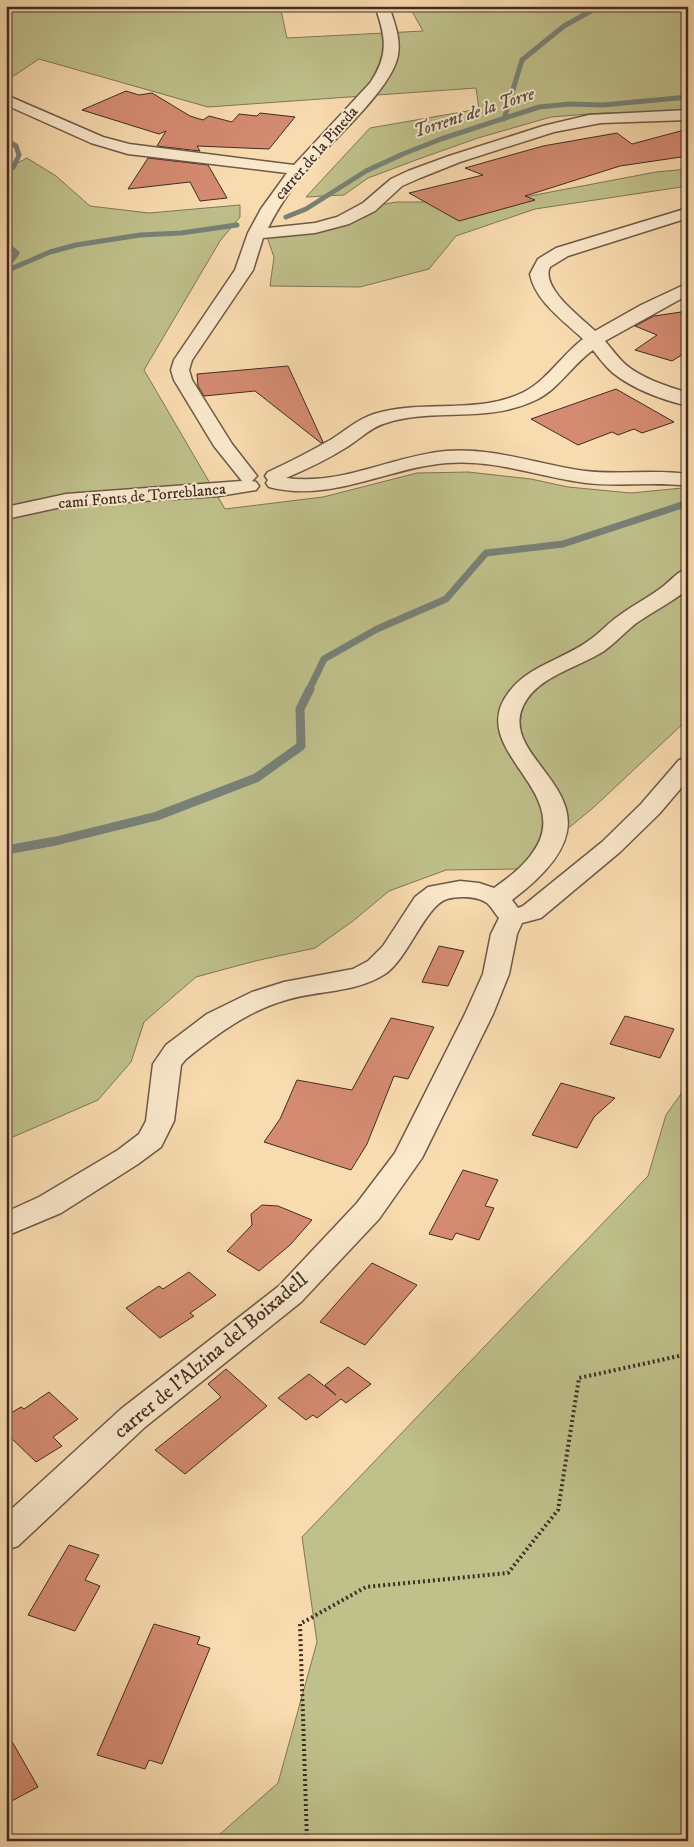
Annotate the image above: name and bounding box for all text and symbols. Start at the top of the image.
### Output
water label: Torrent de la Torre [411,83,538,143]
street label: carrer de la Pineda [270,102,362,204]
street label: camí Fonts de Torreblanca [57,479,227,513]
street label: carrer de l'Alzina del Boixadell [109,1268,313,1444]

